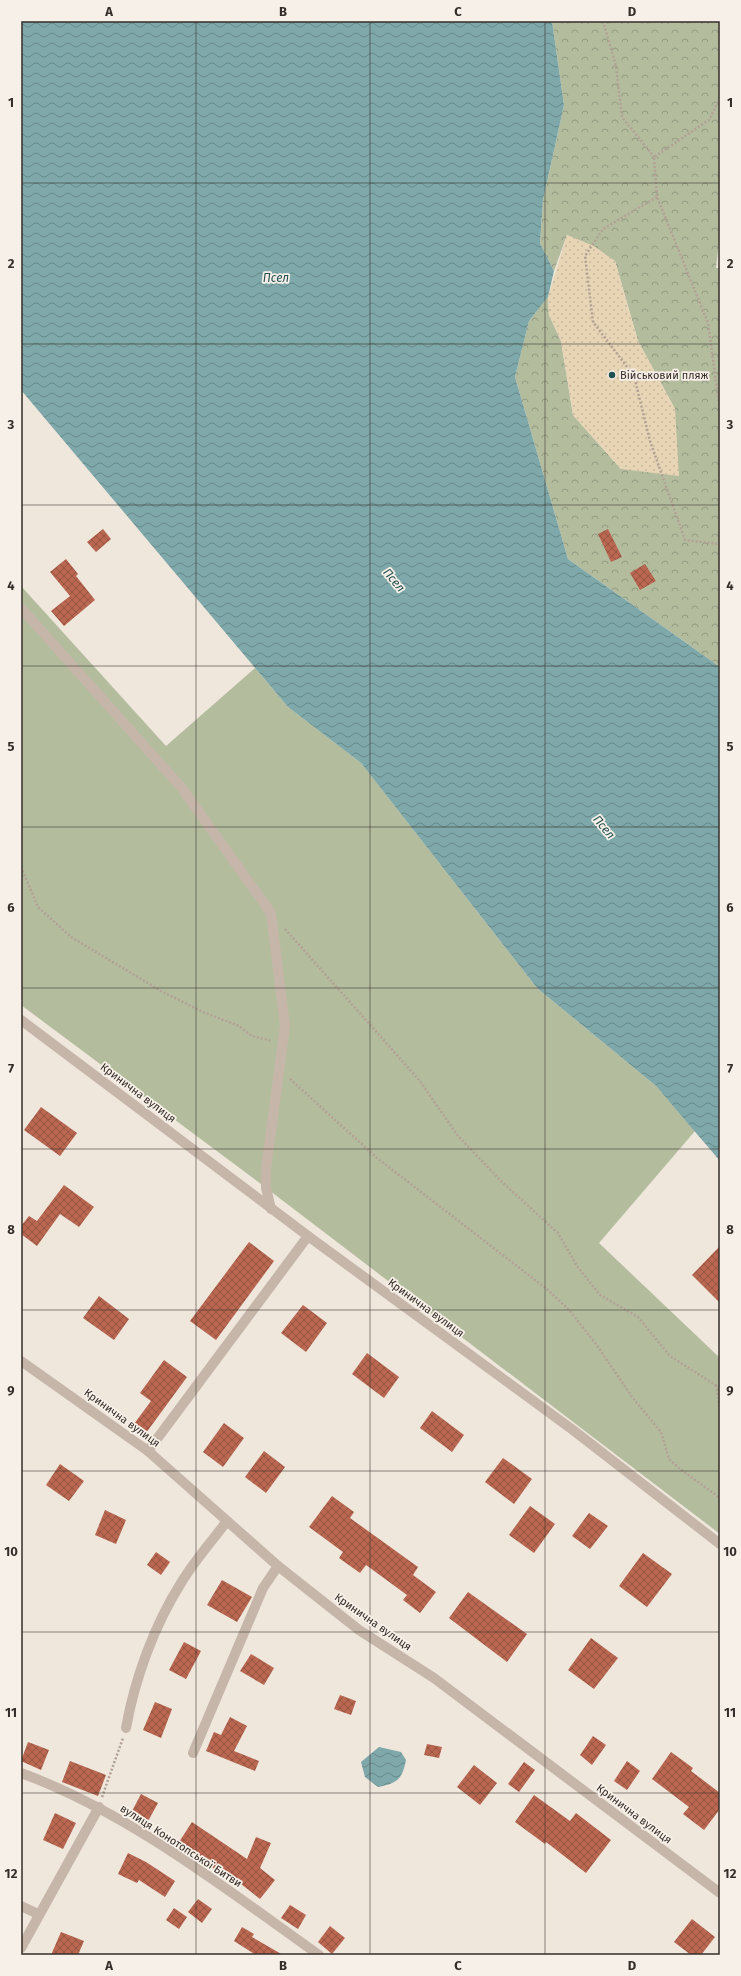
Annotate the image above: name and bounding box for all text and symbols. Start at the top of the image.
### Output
text: A [104,4,113,19]
text: B [279,4,287,19]
text: C [454,4,462,19]
text: D [628,4,637,19]
text: 1 [8,95,14,110]
text: 1 [727,95,733,110]
text: 2 [8,256,15,271]
text: 2 [727,256,734,271]
water label: Псел [263,271,289,285]
place label: Військовий пляж [620,369,709,382]
marker: Військовий пляж [607,370,617,380]
text: 3 [7,417,15,432]
text: 3 [726,417,734,432]
water label: Псел [380,565,408,595]
text: 4 [7,578,15,593]
text: 4 [726,578,734,593]
text: 5 [8,739,15,754]
text: 5 [727,739,734,754]
water label: Псел [590,812,618,842]
text: 6 [7,900,15,915]
text: 6 [726,900,734,915]
street label: Кринична вулиця [98,1060,178,1126]
text: 7 [8,1061,14,1076]
text: 7 [727,1061,733,1076]
text: 8 [7,1222,15,1237]
text: 8 [726,1222,734,1237]
street label: Кринична вулиця [385,1276,467,1340]
text: 9 [7,1383,15,1398]
text: 9 [726,1383,734,1398]
street label: Кринична вулиця [81,1386,163,1450]
text: 10 [4,1544,18,1559]
text: 10 [723,1544,737,1559]
street label: Кринична вулиця [332,1591,414,1653]
text: 11 [5,1705,17,1720]
text: 11 [724,1705,736,1720]
street label: Кринична вулиця [594,1781,674,1847]
street label: вулиця Конотопської Битви [118,1802,244,1890]
text: 12 [5,1866,18,1881]
text: 12 [724,1866,737,1881]
text: A [104,1958,113,1973]
text: B [279,1958,287,1973]
text: C [454,1958,462,1973]
text: D [628,1958,637,1973]

